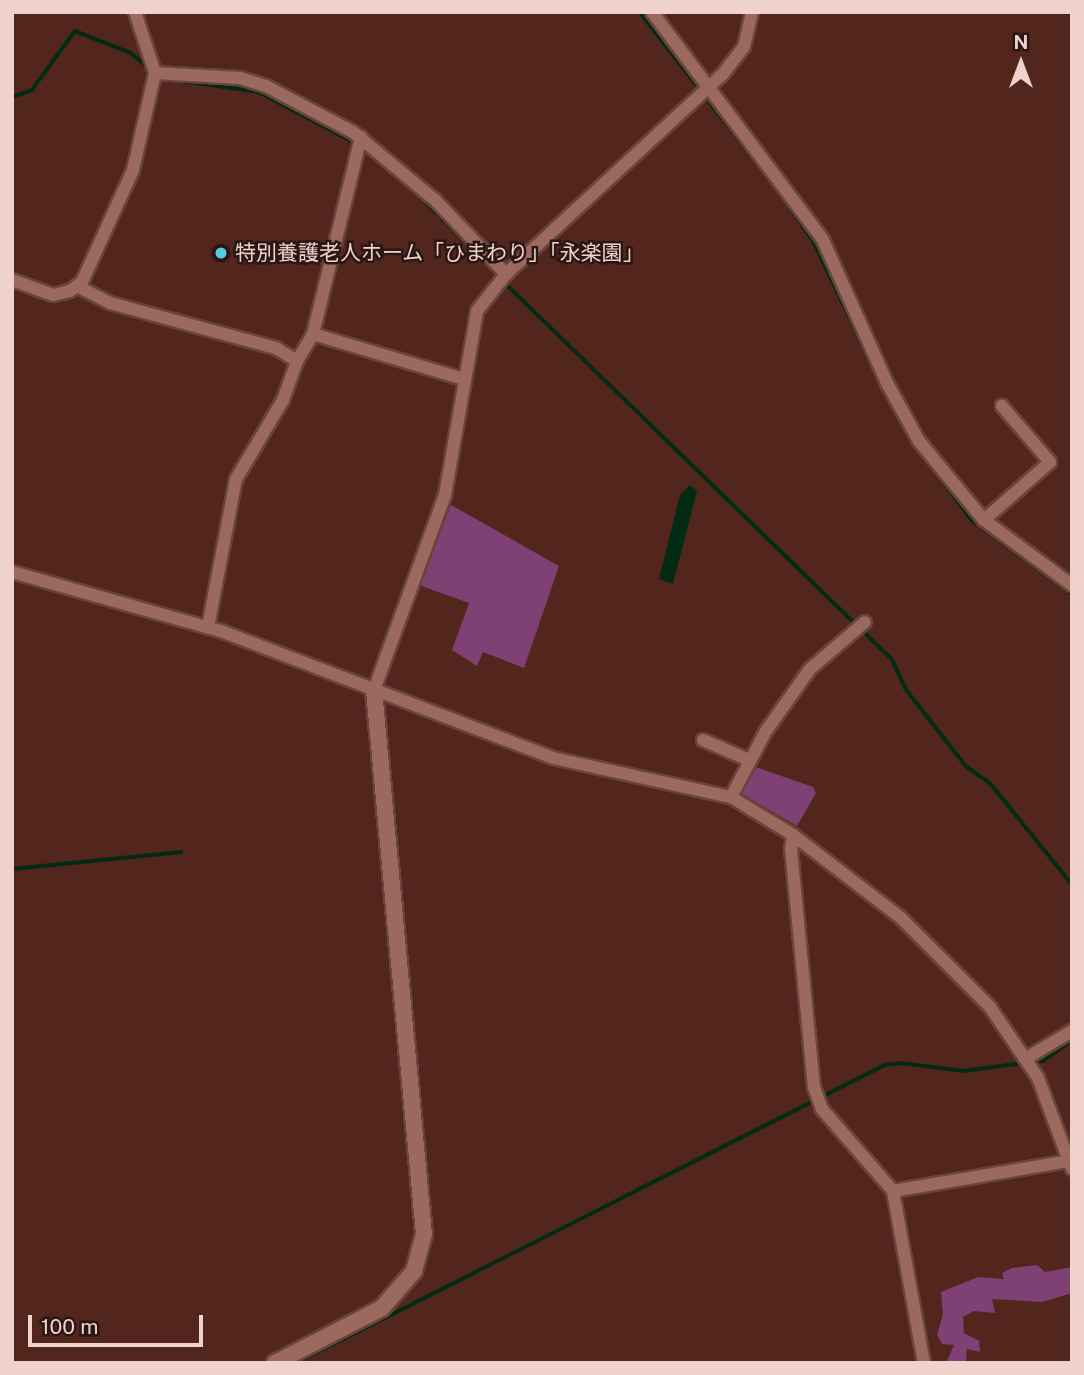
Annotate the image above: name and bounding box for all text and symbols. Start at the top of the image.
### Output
north arrow [986,28,1056,98]
text: N [1014,31,1028,53]
place label: 特別養護老人ホーム「ひまわり」「永楽園」 [235,240,644,266]
marker: 特別養護老人ホーム「ひまわり」「永楽園」 [213,245,229,261]
scale bar [32,1302,206,1346]
text: 100 m [41,1314,98,1339]

